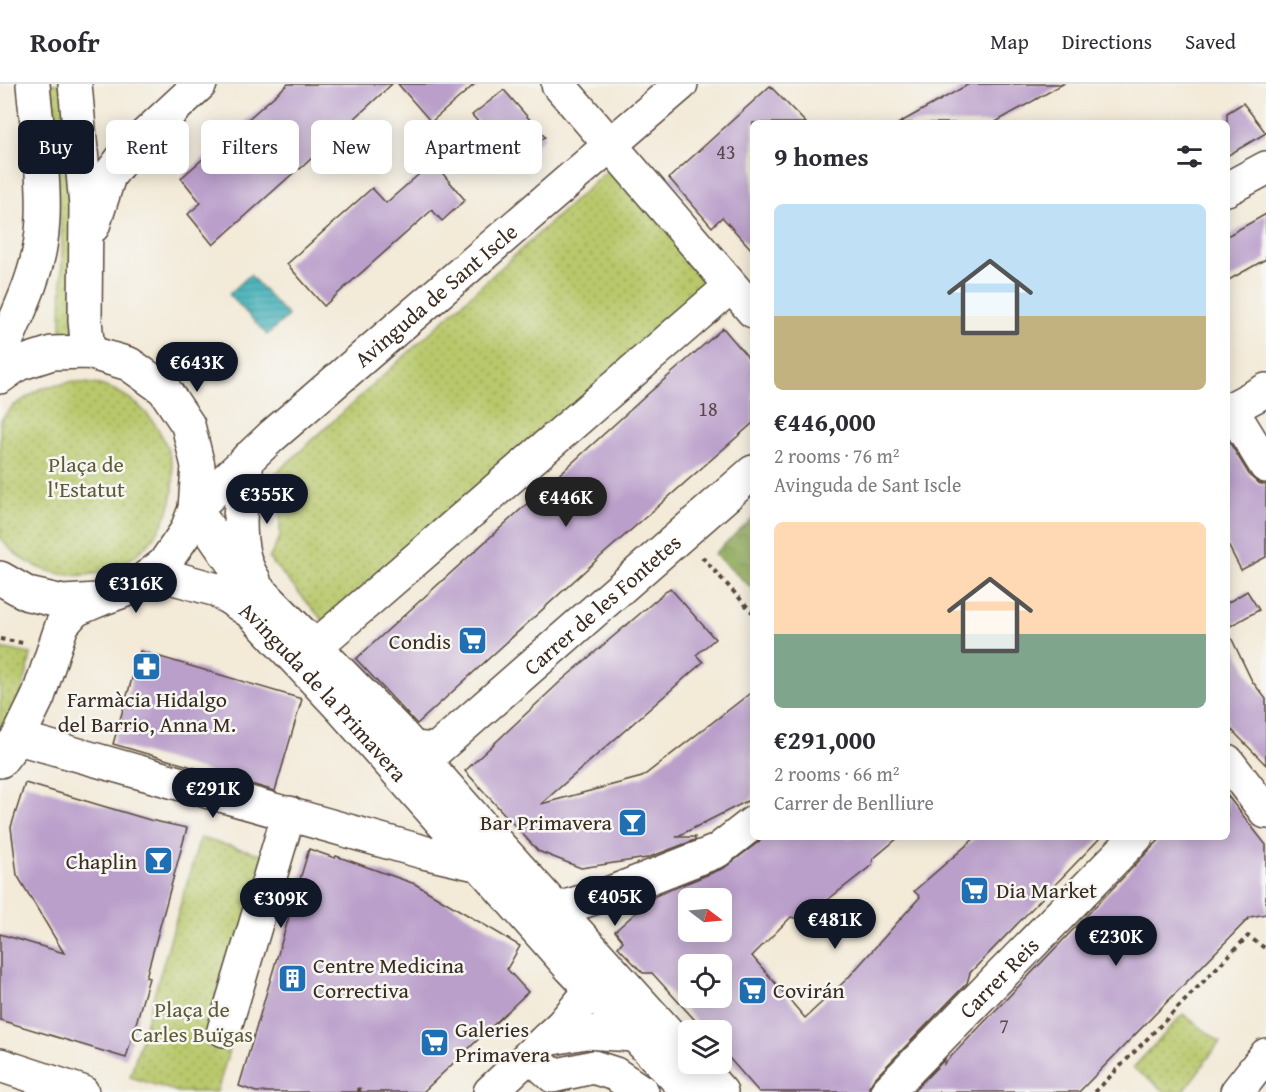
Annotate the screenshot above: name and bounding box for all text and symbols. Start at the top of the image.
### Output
text: Roofr [30,21,100,62]
text: Map [990,26,1029,57]
text: Directions [1062,26,1152,57]
text: Saved [1185,26,1236,57]
chip: Buy [18,120,94,174]
chip: Rent [106,120,189,174]
chip: Filters [201,120,299,174]
chip: New [311,120,392,174]
chip: Apartment [404,120,542,174]
house number: 43 [716,137,736,166]
text: 9 homes [774,137,869,176]
icon: filters [1173,140,1206,173]
street label: Avinguda de Sant Iscle [347,216,524,375]
icon: home [936,243,1044,351]
pin: €643K [155,342,239,393]
text: €643K [170,347,224,376]
house number: 18 [698,394,718,423]
text: €446,000 [774,402,876,441]
text: 2 rooms · 76 m² [774,441,900,470]
park label: Plaça de l'Estatut [47,448,125,505]
text: Avinguda de Sant Iscle [774,470,961,499]
pin: €355K [225,474,309,525]
pin: €446K [524,477,608,528]
text: €355K [240,479,294,508]
text: €446K [539,482,593,511]
street label: Carrer de les Fontetes [516,526,688,682]
icon: home [936,561,1044,669]
pin: €316K [94,563,178,614]
text: €316K [109,568,163,597]
street label: Avinguda de la Primavera [233,593,415,789]
place label: Condis [389,625,451,657]
supermarket icon: Condis [456,625,488,657]
pharmacy icon: Farmàcia Hidalgo del Barrio, Anna M. [131,651,163,683]
place label: Farmàcia Hidalgo del Barrio, Anna M. [58,683,236,740]
text: €291,000 [774,720,876,759]
text: 2 rooms · 66 m² [774,759,900,788]
pin: €291K [171,768,255,819]
text: €291K [186,773,240,802]
text: Carrer de Benlliure [774,788,934,817]
place label: Bar Primavera [480,806,613,838]
bar icon: Bar Primavera [617,806,649,838]
place label: Chaplin [66,845,138,877]
bar icon: Chaplin [142,845,174,877]
supermarket icon: Dia Market [959,874,991,906]
place label: Dia Market [996,874,1097,906]
pin: €405K [573,876,657,927]
pin: €309K [239,878,323,929]
text: €405K [588,881,642,910]
text: €309K [254,883,308,912]
north arrow [678,888,732,942]
map controls [678,888,732,1074]
pin: €481K [793,899,877,950]
text: €481K [808,904,862,933]
pin: €230K [1074,916,1158,967]
text: €230K [1089,921,1143,950]
street label: Carrer Reis [952,930,1046,1025]
place label: Centre Medicina Correctiva [313,949,465,1006]
button: locate [678,954,732,1008]
building icon: Centre Medicina Correctiva [276,962,308,994]
supermarket icon: Covirán [736,974,768,1006]
place label: Covirán [773,974,845,1006]
park label: Plaça de Carles Buïgas [131,993,253,1050]
house number: 7 [999,1011,1009,1040]
place label: Galeries Primavera [455,1013,551,1070]
button: layers [678,1020,732,1074]
supermarket icon: Galeries Primavera [418,1026,450,1058]

